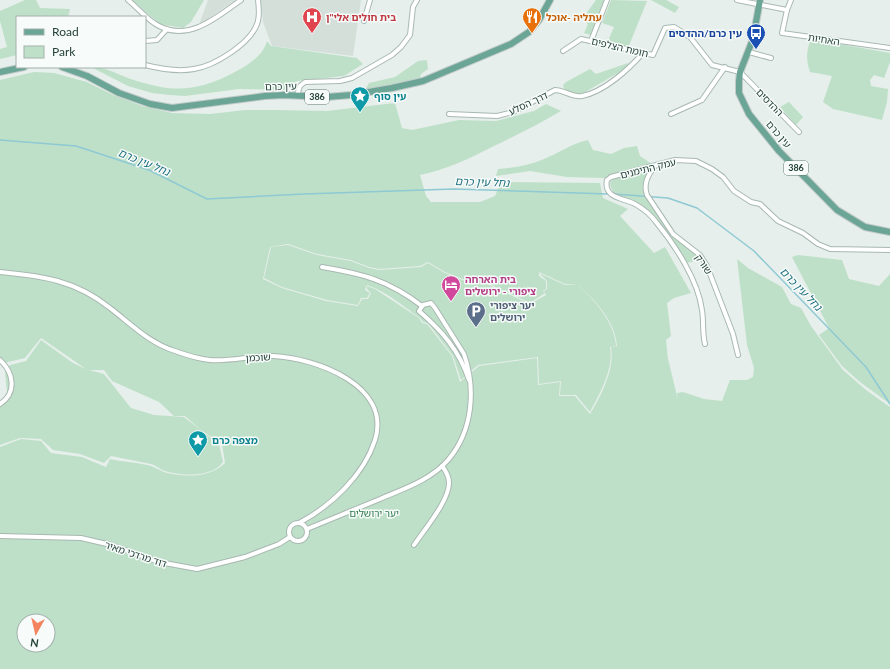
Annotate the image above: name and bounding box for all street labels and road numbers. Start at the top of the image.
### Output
street label: האחיות [807,31,841,47]
street label: חומת הצלפים [590,35,650,59]
street label: עין כרם [265,80,297,92]
street label: ההדסים [754,86,786,118]
street label: דרך הסלע [506,88,550,117]
road number: 386 [305,90,329,104]
street label: עין כרם [764,118,794,150]
street label: עמק התימנים [619,155,677,181]
road number: 386 [784,161,808,175]
street label: שורק [693,252,715,276]
street label: שוכמן [245,350,271,364]
street label: דוד מרדכי מאיר [103,538,169,570]

